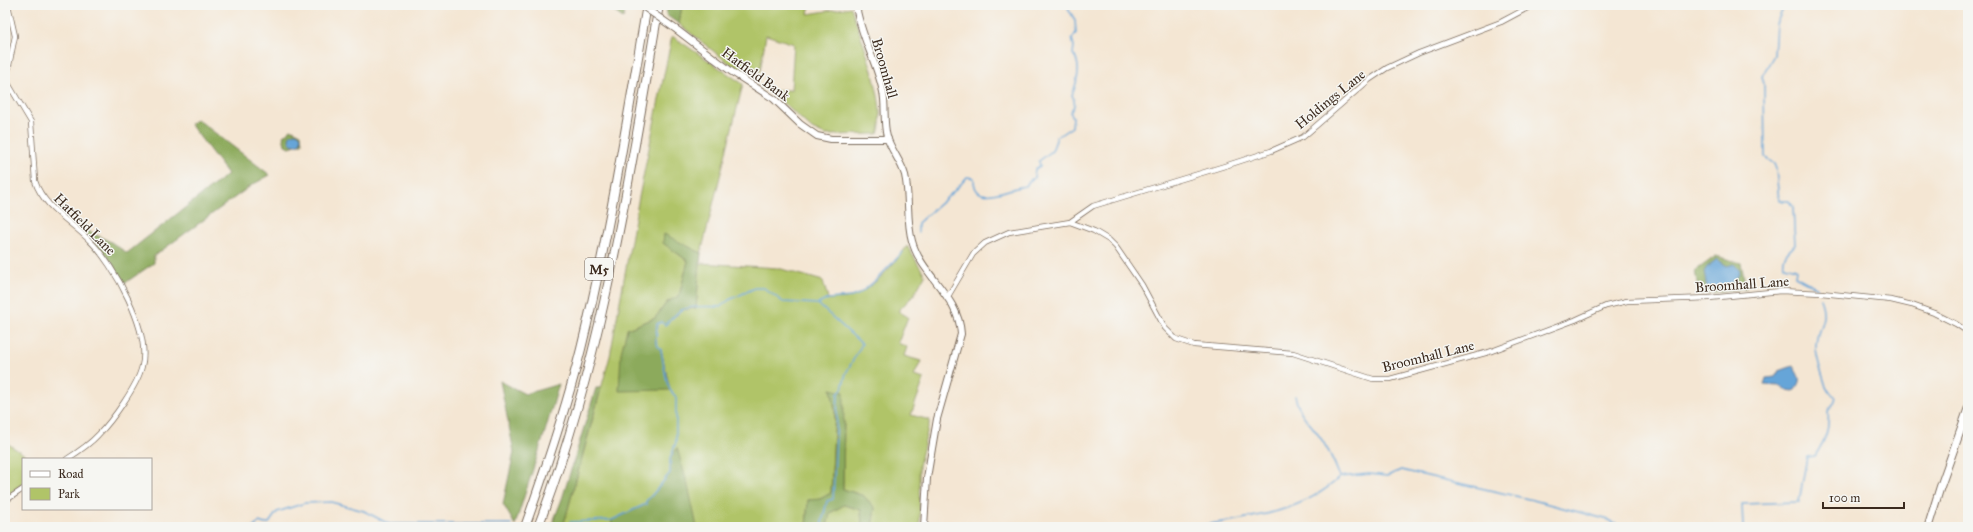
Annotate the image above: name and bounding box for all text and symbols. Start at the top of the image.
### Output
street label: Broomhall [868,36,901,100]
street label: Hatfield Bank [718,44,793,105]
street label: Holdings Lane [1292,66,1369,133]
street label: Hatfield Lane [50,190,119,259]
road number: M5 [585,258,613,280]
street label: Broomhall Lane [1694,273,1790,296]
street label: Broomhall Lane [1380,337,1476,376]
legend [22,458,152,510]
text: Road [58,467,84,481]
scale bar [1823,484,1904,510]
text: Park [58,487,80,501]
text: 100 m [1829,491,1860,505]

